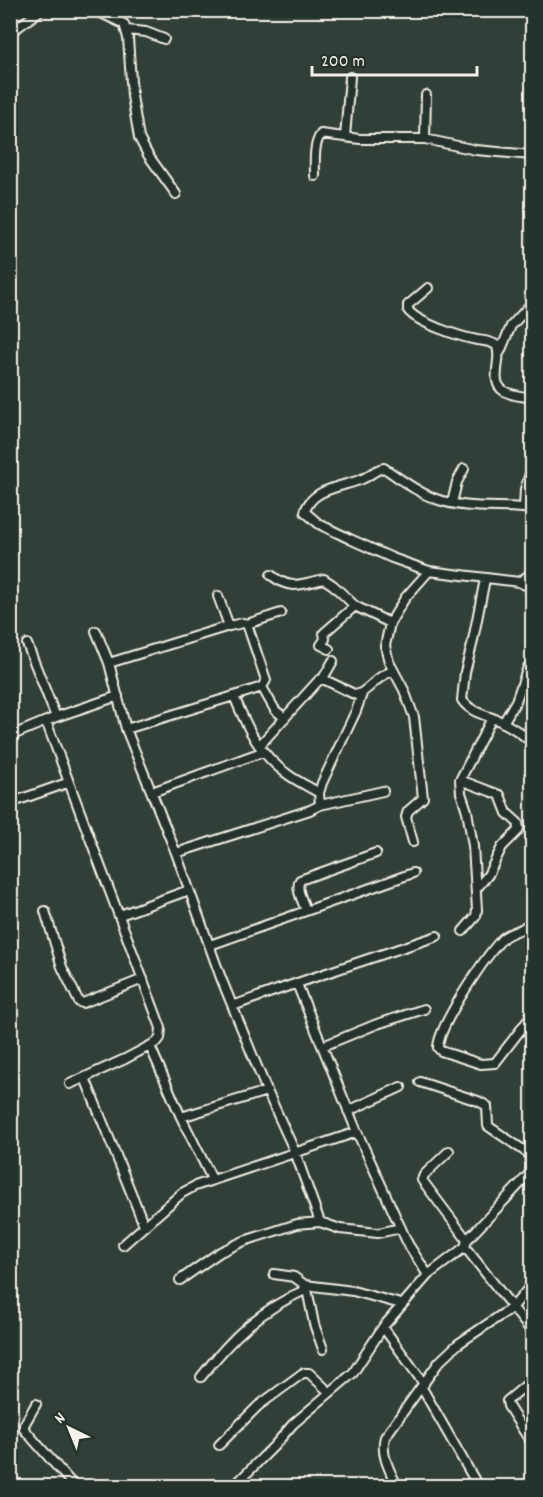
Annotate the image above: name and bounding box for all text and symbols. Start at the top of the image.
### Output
scale bar [312,39,477,77]
text: 200 m [321,50,365,75]
north arrow [39,1398,99,1458]
text: N [50,1408,71,1430]

